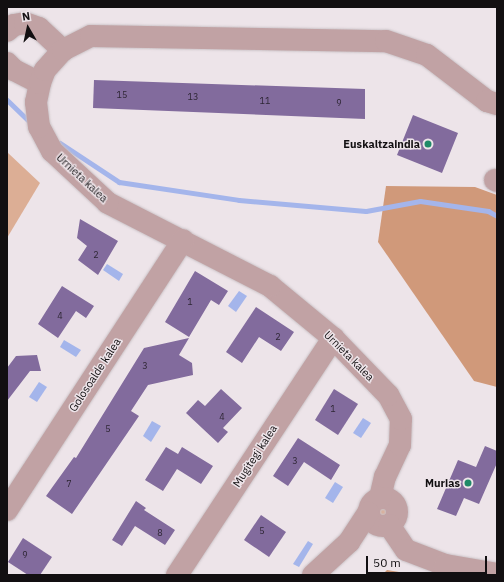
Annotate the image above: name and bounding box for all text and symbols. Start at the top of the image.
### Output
north arrow [8,8,48,48]
text: N [21,9,31,24]
house number: 15 [117,90,127,100]
house number: 13 [188,92,198,102]
house number: 11 [260,96,270,106]
house number: 9 [336,98,342,108]
place label: Euskaltzaindia [343,137,420,151]
marker: Euskaltzaindia [423,139,433,149]
street label: Urnieta kalea [54,151,110,205]
house number: 2 [93,250,99,260]
house number: 1 [187,297,193,307]
house number: 4 [57,311,63,321]
street label: Urnieta kalea [321,328,377,384]
house number: 2 [275,332,281,342]
street label: Golosoalde kalea [66,336,124,414]
house number: 3 [142,361,148,371]
house number: 1 [330,404,336,414]
house number: 4 [219,412,225,422]
street label: Mugitegi kalea [230,423,280,489]
house number: 5 [105,424,111,434]
house number: 3 [292,456,298,466]
place label: Murias [425,476,460,490]
marker: Murias [463,478,473,488]
house number: 7 [66,479,72,489]
house number: 5 [259,526,265,536]
house number: 8 [157,528,163,538]
scale bar [368,548,489,574]
house number: 9 [22,550,28,560]
text: 50 m [373,555,401,570]

